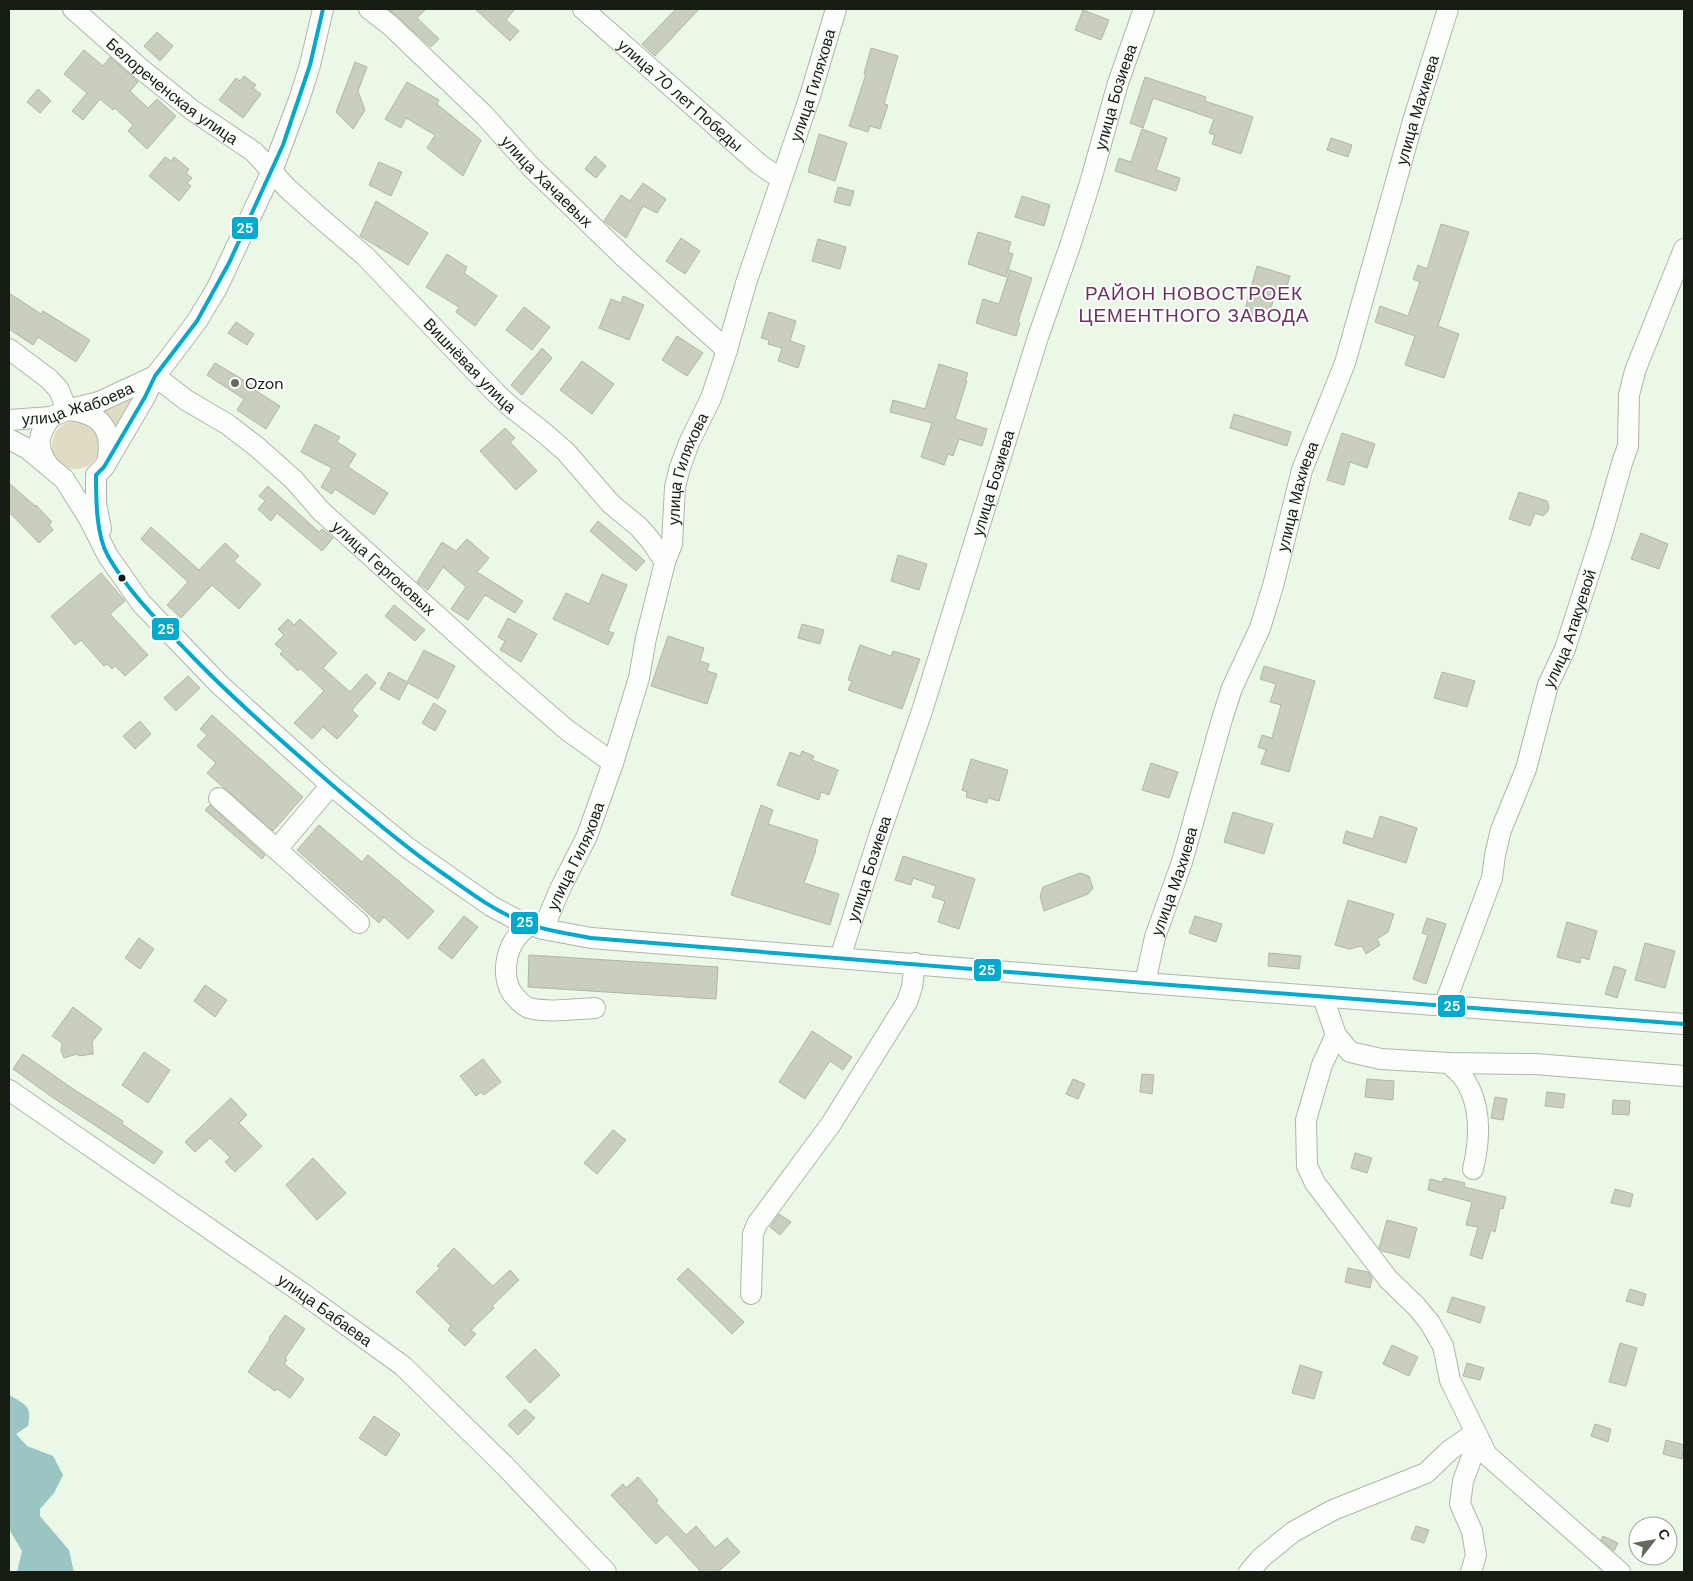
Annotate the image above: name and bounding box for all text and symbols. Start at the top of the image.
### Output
street label: улица Гиляхова [785,26,840,144]
street label: Белореченская улица [102,33,243,149]
street label: улица 70 лет Победы [614,34,748,156]
street label: улица Бозиева [1089,41,1141,152]
street label: улица Махиева [1391,52,1444,167]
street label: улица Хачаевых [497,131,597,232]
line badge: 25 [231,216,259,240]
text: 25 [237,219,253,237]
district label: РАЙОН НОВОСТРОЕК ЦЕМЕНТНОГО ЗАВОДА [1078,281,1310,328]
street label: Вишнёвая улица [419,313,521,417]
place label: Ozon [245,373,283,394]
street label: улица Жабоева [21,377,137,430]
marker: Ozon [229,377,241,389]
street label: улица Гиляхова [663,409,713,526]
street label: улица Бозиева [966,427,1019,539]
street label: улица Махиева [1272,438,1323,554]
street label: улица Гергоковых [328,516,440,620]
street label: улица Атакуевой [1538,567,1600,691]
unlabelled marker [117,573,127,583]
line badge: 25 [151,617,180,641]
text: 25 [158,620,174,638]
street label: улица Гиляхова [542,799,609,913]
street label: улица Бозиева [842,813,896,924]
street label: улица Махиева [1146,824,1202,939]
line badge: 25 [510,911,539,935]
text: 25 [517,913,533,931]
line badge: 25 [973,958,1002,982]
text: 25 [979,961,995,979]
line badge: 25 [1437,994,1466,1018]
text: 25 [1444,997,1460,1015]
street label: улица Бабаева [274,1269,377,1351]
north arrow [1628,1516,1678,1566]
text: С [1654,1525,1674,1543]

